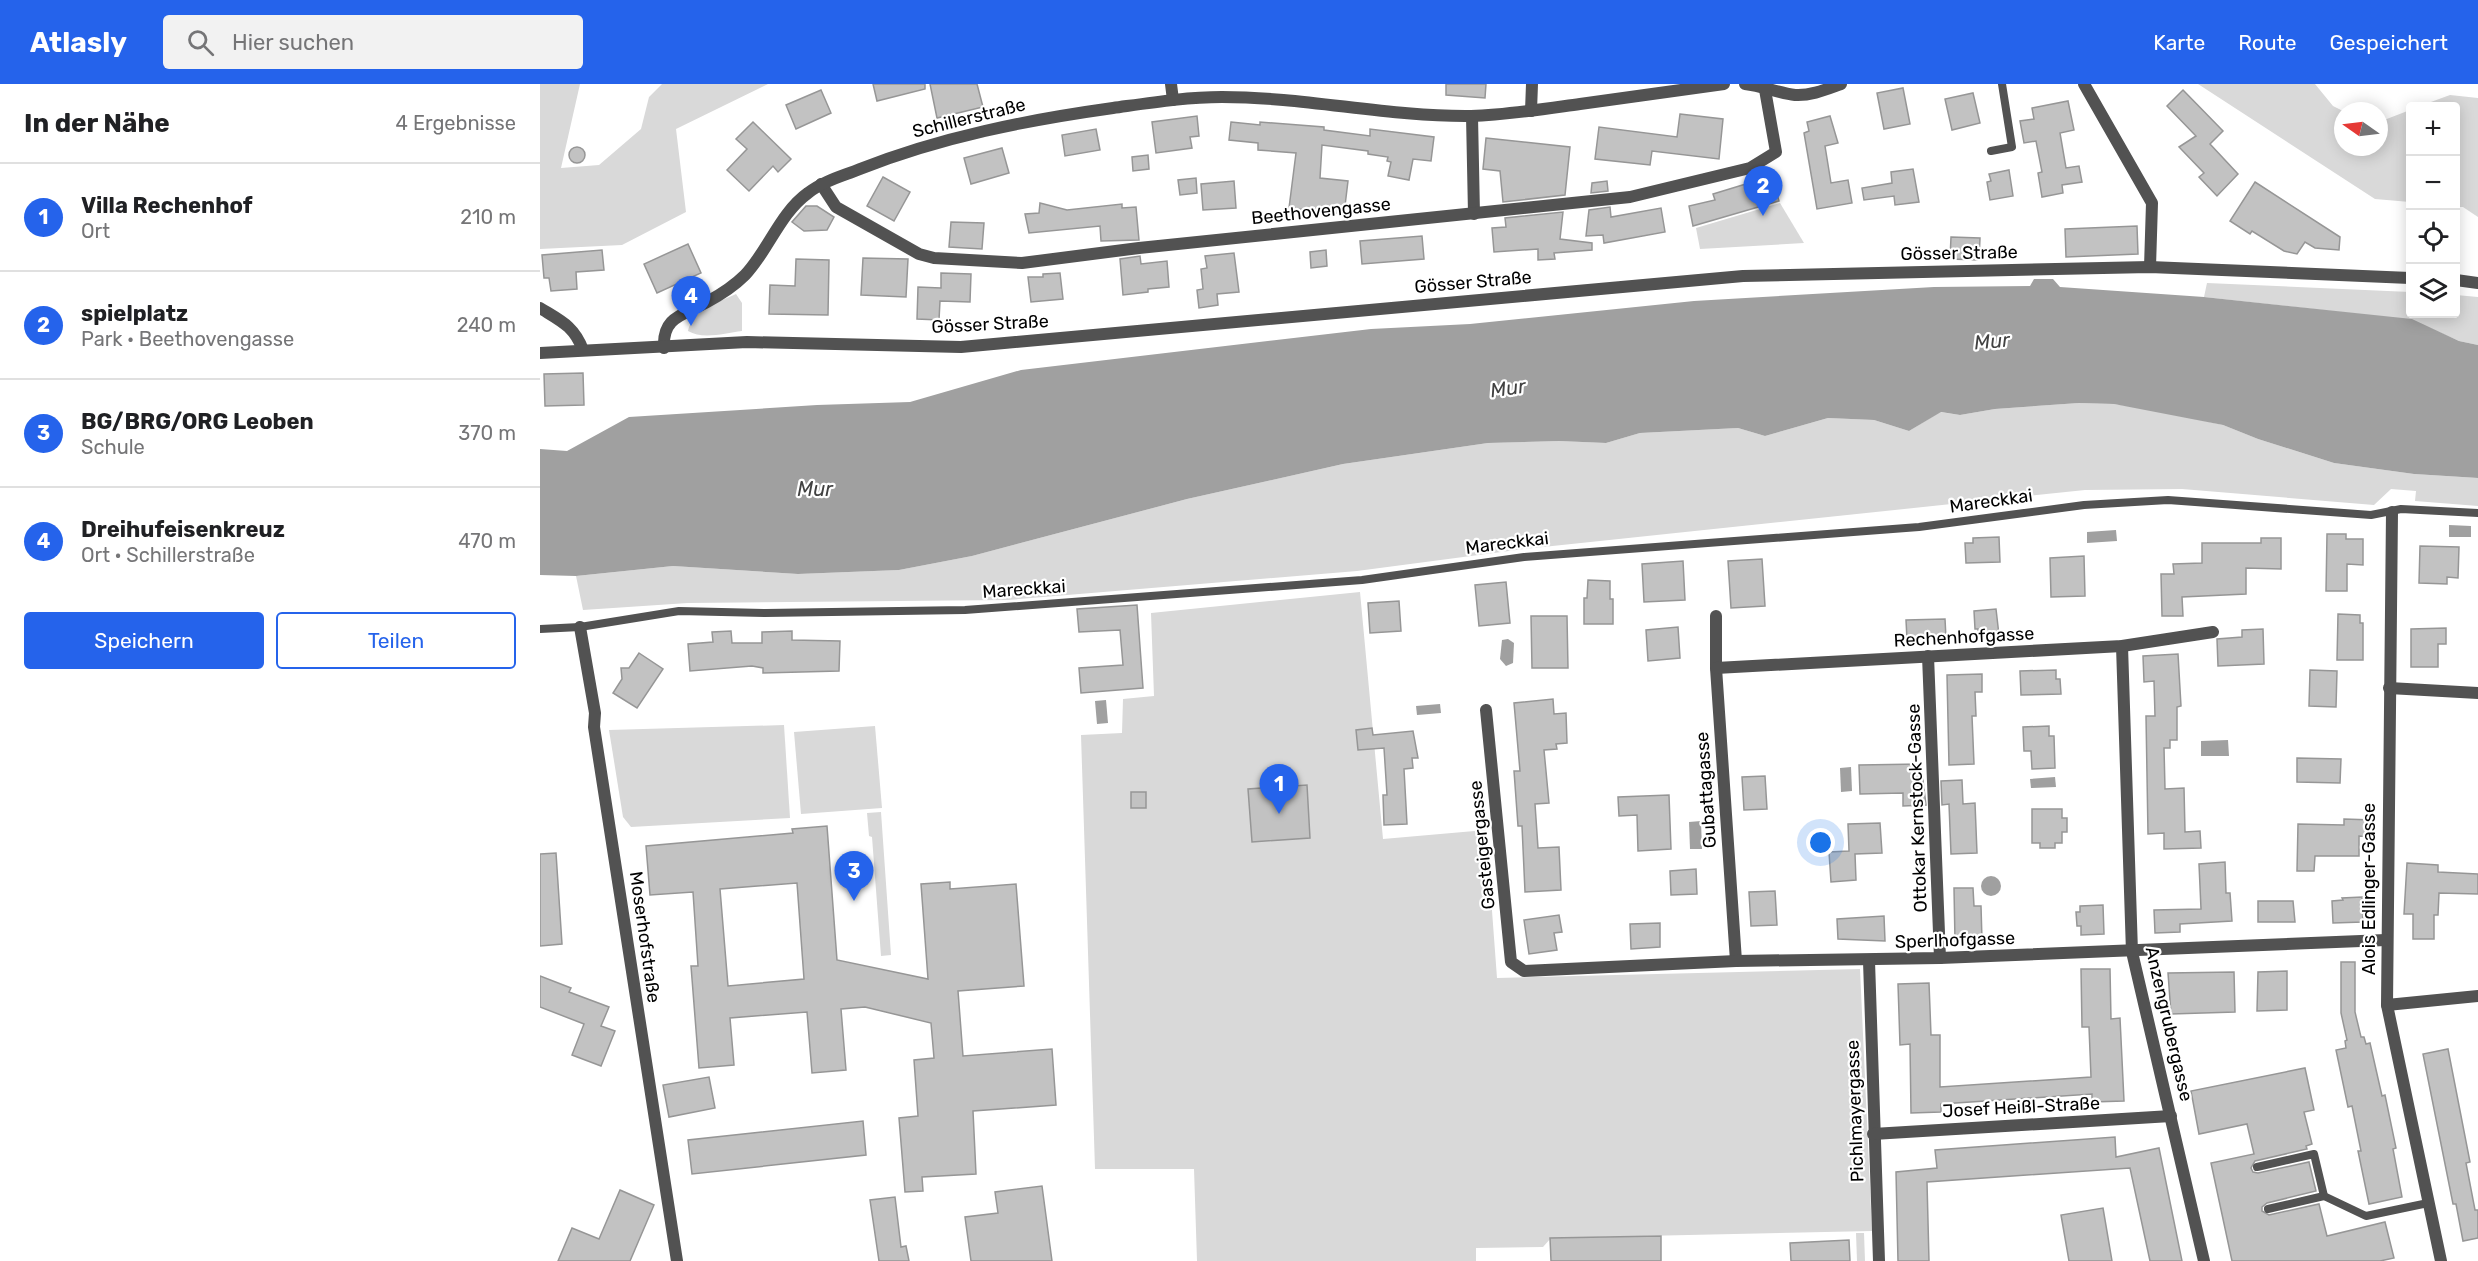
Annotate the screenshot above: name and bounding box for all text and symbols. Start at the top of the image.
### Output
search box [163,15,583,69]
text: Atlasly [30,26,127,59]
icon: search [184,26,217,59]
text: Hier suchen [232,29,354,56]
text: Karte [2153,30,2205,55]
text: Route [2238,30,2297,55]
text: Gespeichert [2330,30,2448,55]
street label: Schillerstraße [910,93,1028,143]
north arrow [2334,102,2388,156]
map controls [2406,102,2460,318]
button: + [2406,102,2460,156]
text: In der Nähe [24,108,170,139]
text: 4 Ergebnisse [396,111,516,135]
button: − [2406,156,2460,210]
pin: 2 [1744,166,1782,216]
text: Villa Rechenhof [81,192,253,219]
street label: Beethovengasse [1250,193,1392,229]
text: 1 [39,205,48,229]
text: 210 m [460,205,516,229]
button: locate [2406,210,2460,264]
text: Ort [81,219,110,243]
street label: Gösser Straße [1900,241,2018,265]
button: layers [2406,264,2460,318]
street label: Gösser Straße [1414,266,1532,298]
pin: 4 [672,276,710,326]
text: spielplatz [81,300,188,327]
street label: Gösser Straße [931,310,1049,338]
text: 2 [37,313,50,337]
text: 240 m [457,313,516,337]
text: Park · Beethovengasse [81,327,294,351]
water label: Mur [1973,327,2012,355]
water label: Mur [1489,373,1529,402]
text: BG/BRG/ORG Leoben [81,408,314,435]
text: 3 [37,421,50,445]
text: 370 m [458,421,516,445]
text: Schule [81,435,145,459]
water label: Mur [797,477,834,501]
street label: Mareckkai [1948,484,2034,518]
text: Dreihufeisenkreuz [81,516,285,543]
street label: Mareckkai [1464,527,1550,559]
text: 4 [37,529,50,553]
text: 470 m [458,529,516,553]
text: Ort · Schillerstraße [81,543,255,567]
street label: Mareckkai [982,575,1066,603]
button: Speichern [24,612,264,669]
button: Teilen [276,612,516,669]
street label: Rechenhofgasse [1893,622,2035,652]
street label: Ottokar Kernstock-Gasse [1902,703,1932,913]
street label: Gubattagasse [1691,731,1721,849]
pin: 1 [1260,764,1298,814]
street label: Gasteigergasse [1464,779,1500,911]
street label: Alois Edlinger-Gasse [2358,803,2380,975]
your location [1806,828,1835,857]
pin: 3 [834,852,874,901]
street label: Moserhofstraße [625,870,665,1004]
street label: Sperlhofgasse [1895,927,2015,953]
street label: Anzengrubergasse [2141,945,2197,1103]
street label: Pichlmayergasse [1842,1039,1868,1183]
street label: Josef Heißl-Straße [1941,1092,2101,1122]

